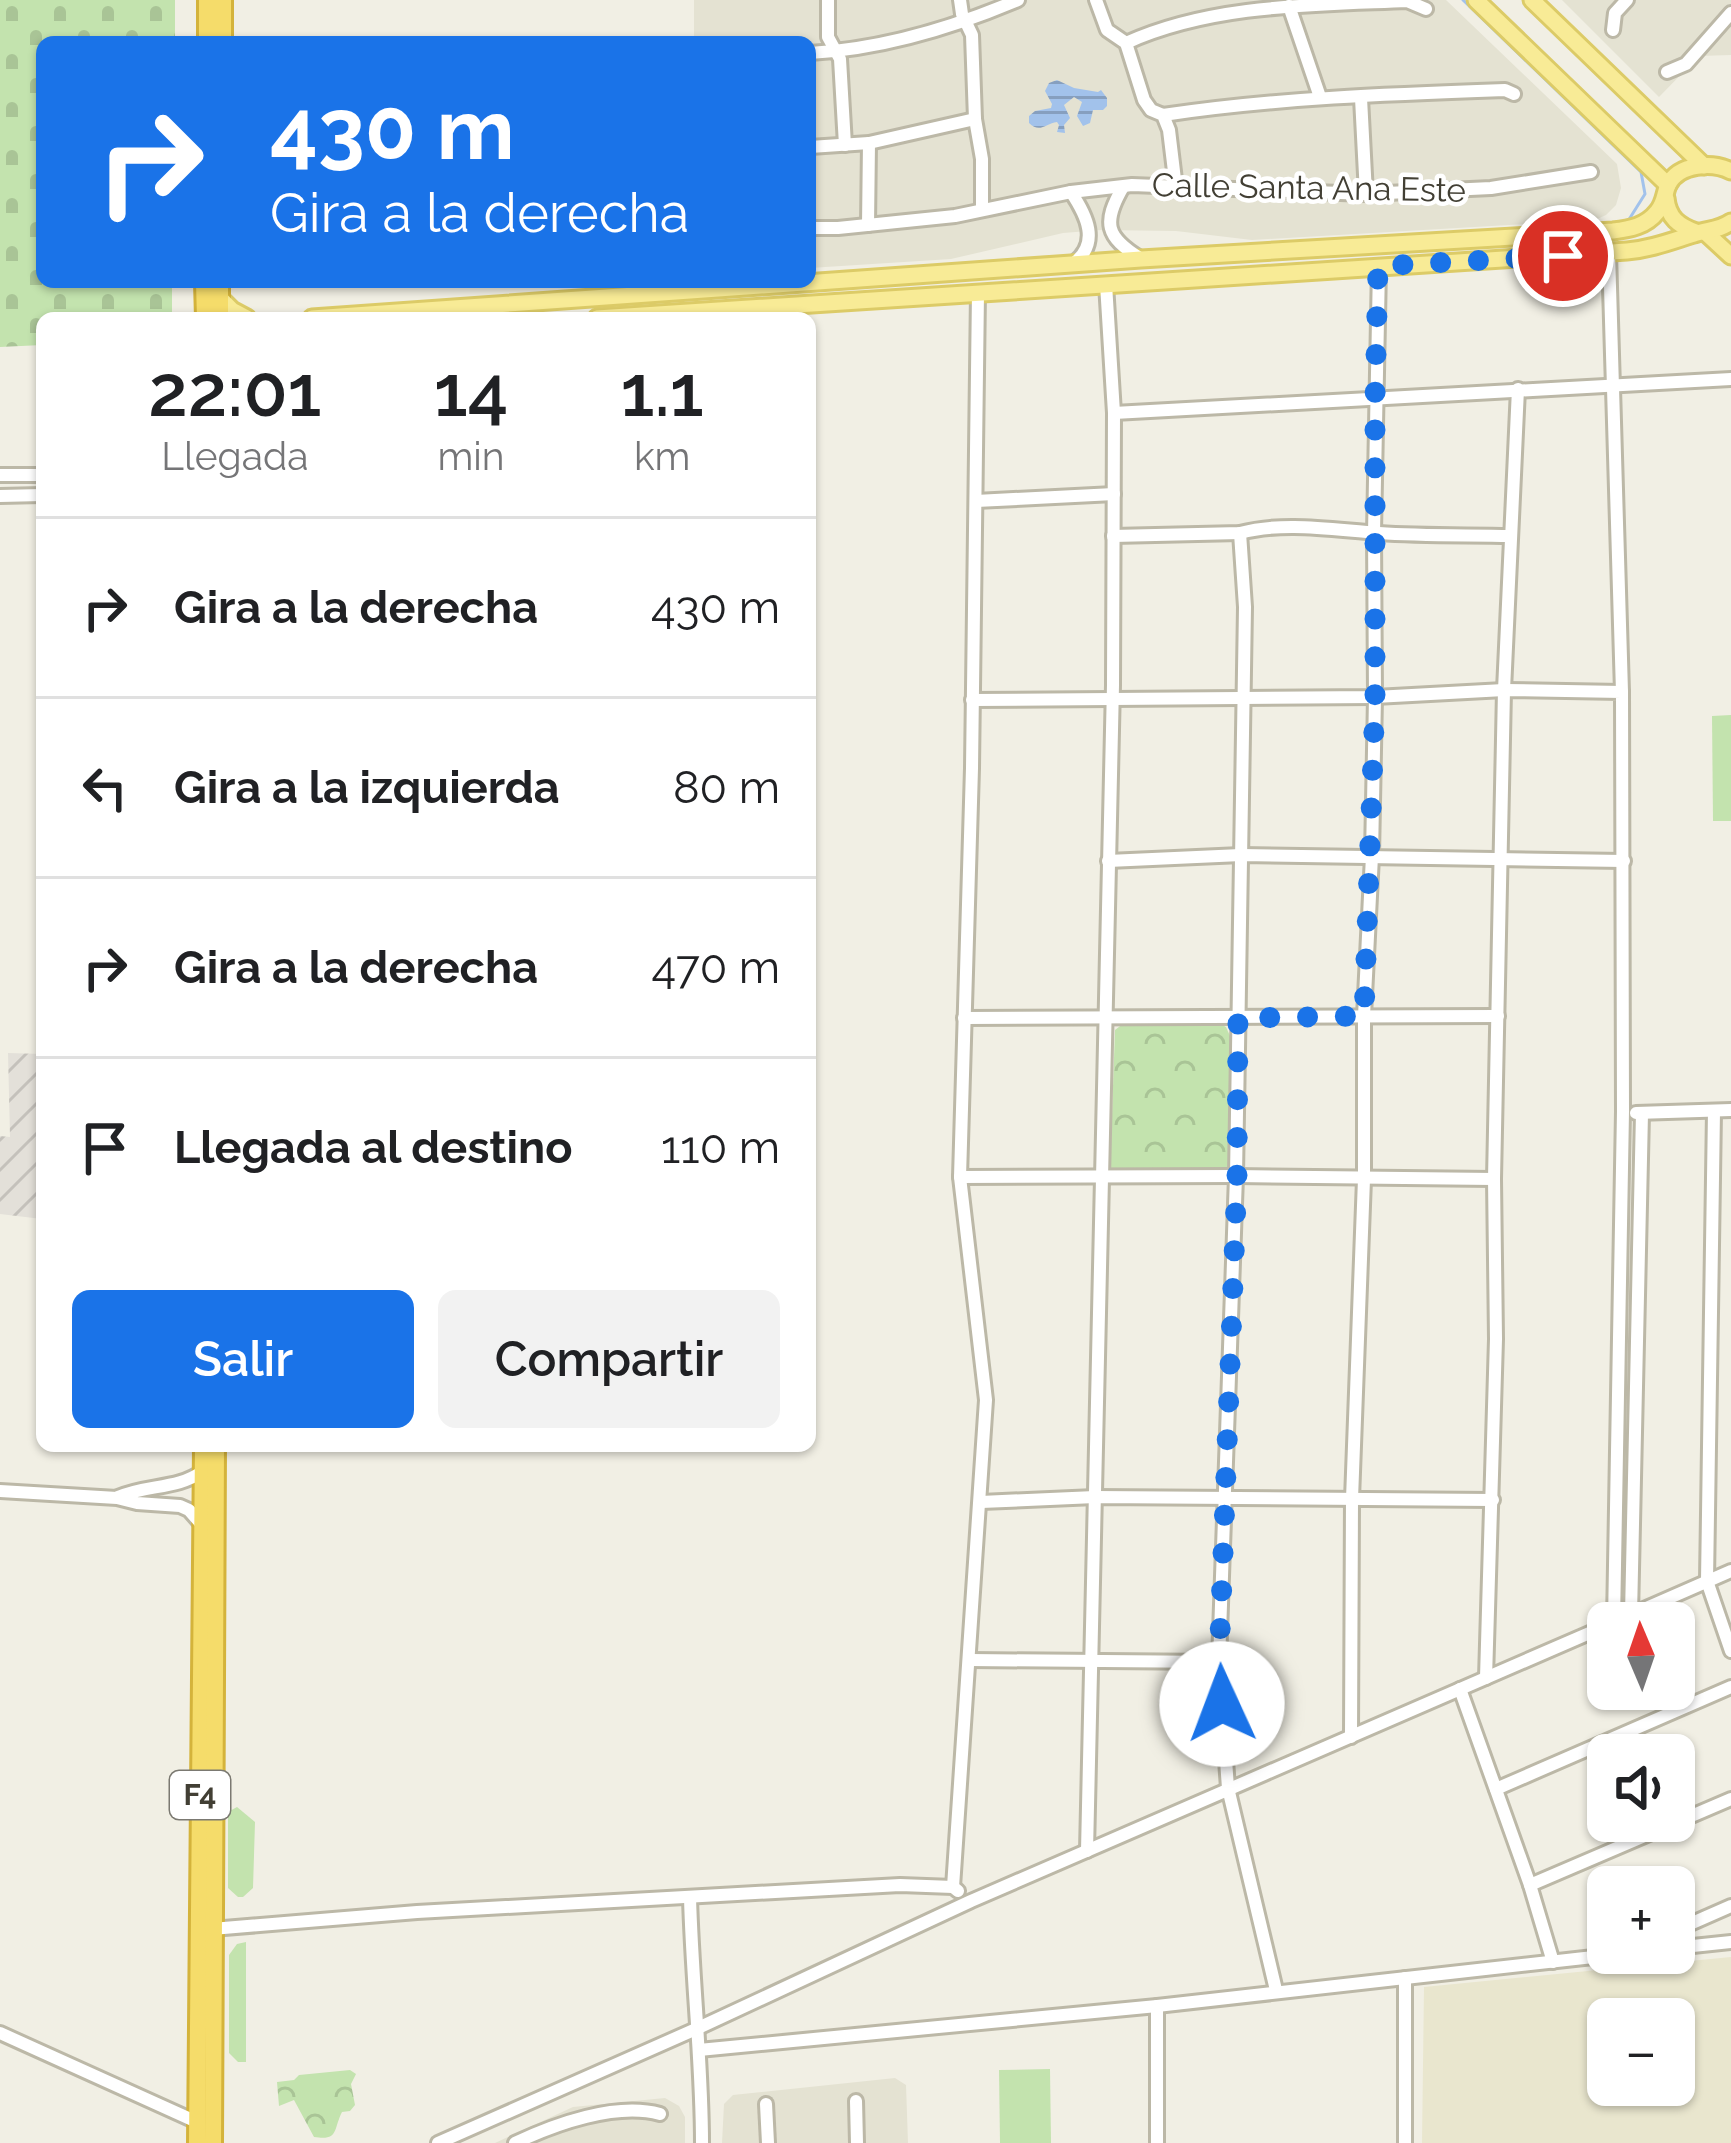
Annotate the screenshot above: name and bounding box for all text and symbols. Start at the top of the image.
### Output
text: 430 m [270,80,515,179]
icon: right [72,84,228,240]
street label: Calle Santa Ana Este [1152,165,1466,210]
text: Gira a la derecha [270,181,689,245]
pin [1512,205,1614,307]
icon: arrive [1530,223,1596,289]
text: 22:01 [148,348,322,433]
text: 14 [434,348,508,433]
text: 1.1 [621,348,704,433]
text: Llegada [161,433,308,479]
text: min [437,433,505,479]
text: km [634,433,690,479]
icon: right [72,575,138,641]
text: Gira a la derecha [174,581,538,634]
text: 430 m [651,581,780,634]
icon: left [72,755,138,821]
text: Gira a la izquierda [174,761,560,814]
text: 80 m [673,761,780,814]
icon: right [72,935,138,1001]
text: Gira a la derecha [174,941,538,994]
text: 470 m [651,941,780,994]
icon: arrive [72,1115,138,1181]
text: Llegada al destino [174,1121,573,1174]
text: 110 m [661,1121,780,1174]
button: Salir [72,1290,414,1428]
button: Compartir [438,1290,780,1428]
north arrow [1587,1602,1695,1710]
map controls [1587,1602,1695,2106]
position arrow [1159,1641,1285,1767]
button: sound [1587,1734,1695,1842]
road number: F4 [170,1771,230,1819]
button: + [1587,1866,1695,1974]
button: − [1587,1998,1695,2106]

